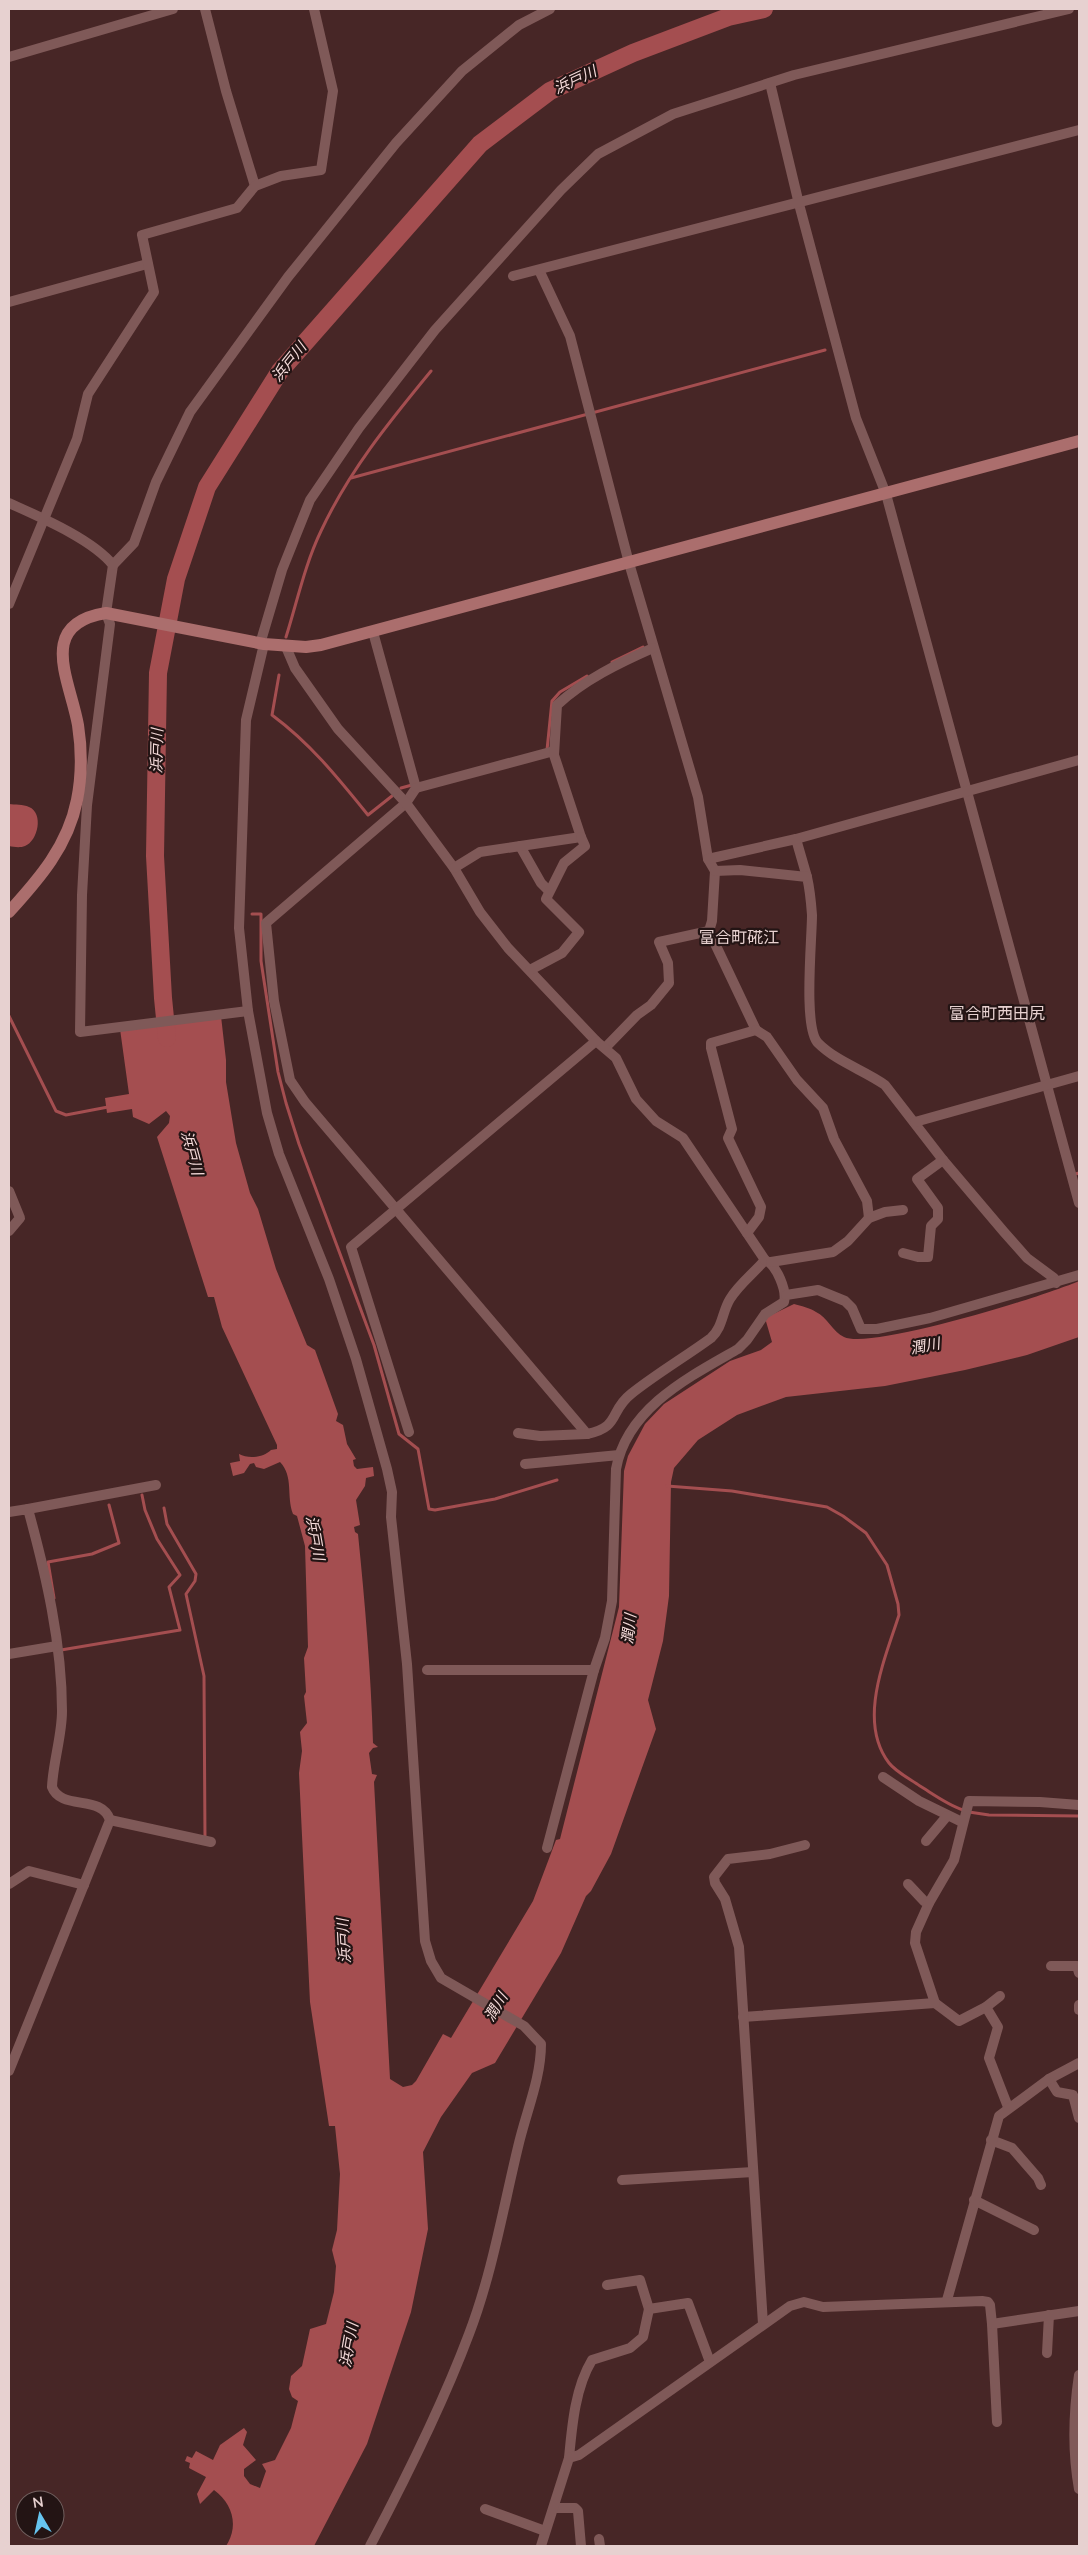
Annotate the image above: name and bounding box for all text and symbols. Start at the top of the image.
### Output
water label: 浜戸川 [550,61,601,97]
water label: 浜戸川 [267,337,311,385]
water label: 浜戸川 [147,726,165,774]
district label: 富合町硴江 [699,927,779,946]
district label: 富合町西田尻 [949,1003,1045,1022]
water label: 浜戸川 [178,1129,208,1179]
water label: 潤川 [908,1333,943,1357]
water label: 浜戸川 [303,1514,329,1564]
water label: 潤川 [617,1611,639,1645]
water label: 浜戸川 [333,1916,353,1964]
water label: 潤川 [480,1987,512,2024]
water label: 浜戸川 [335,2319,361,2369]
north arrow [15,2490,65,2540]
text: N [31,2492,45,2511]

